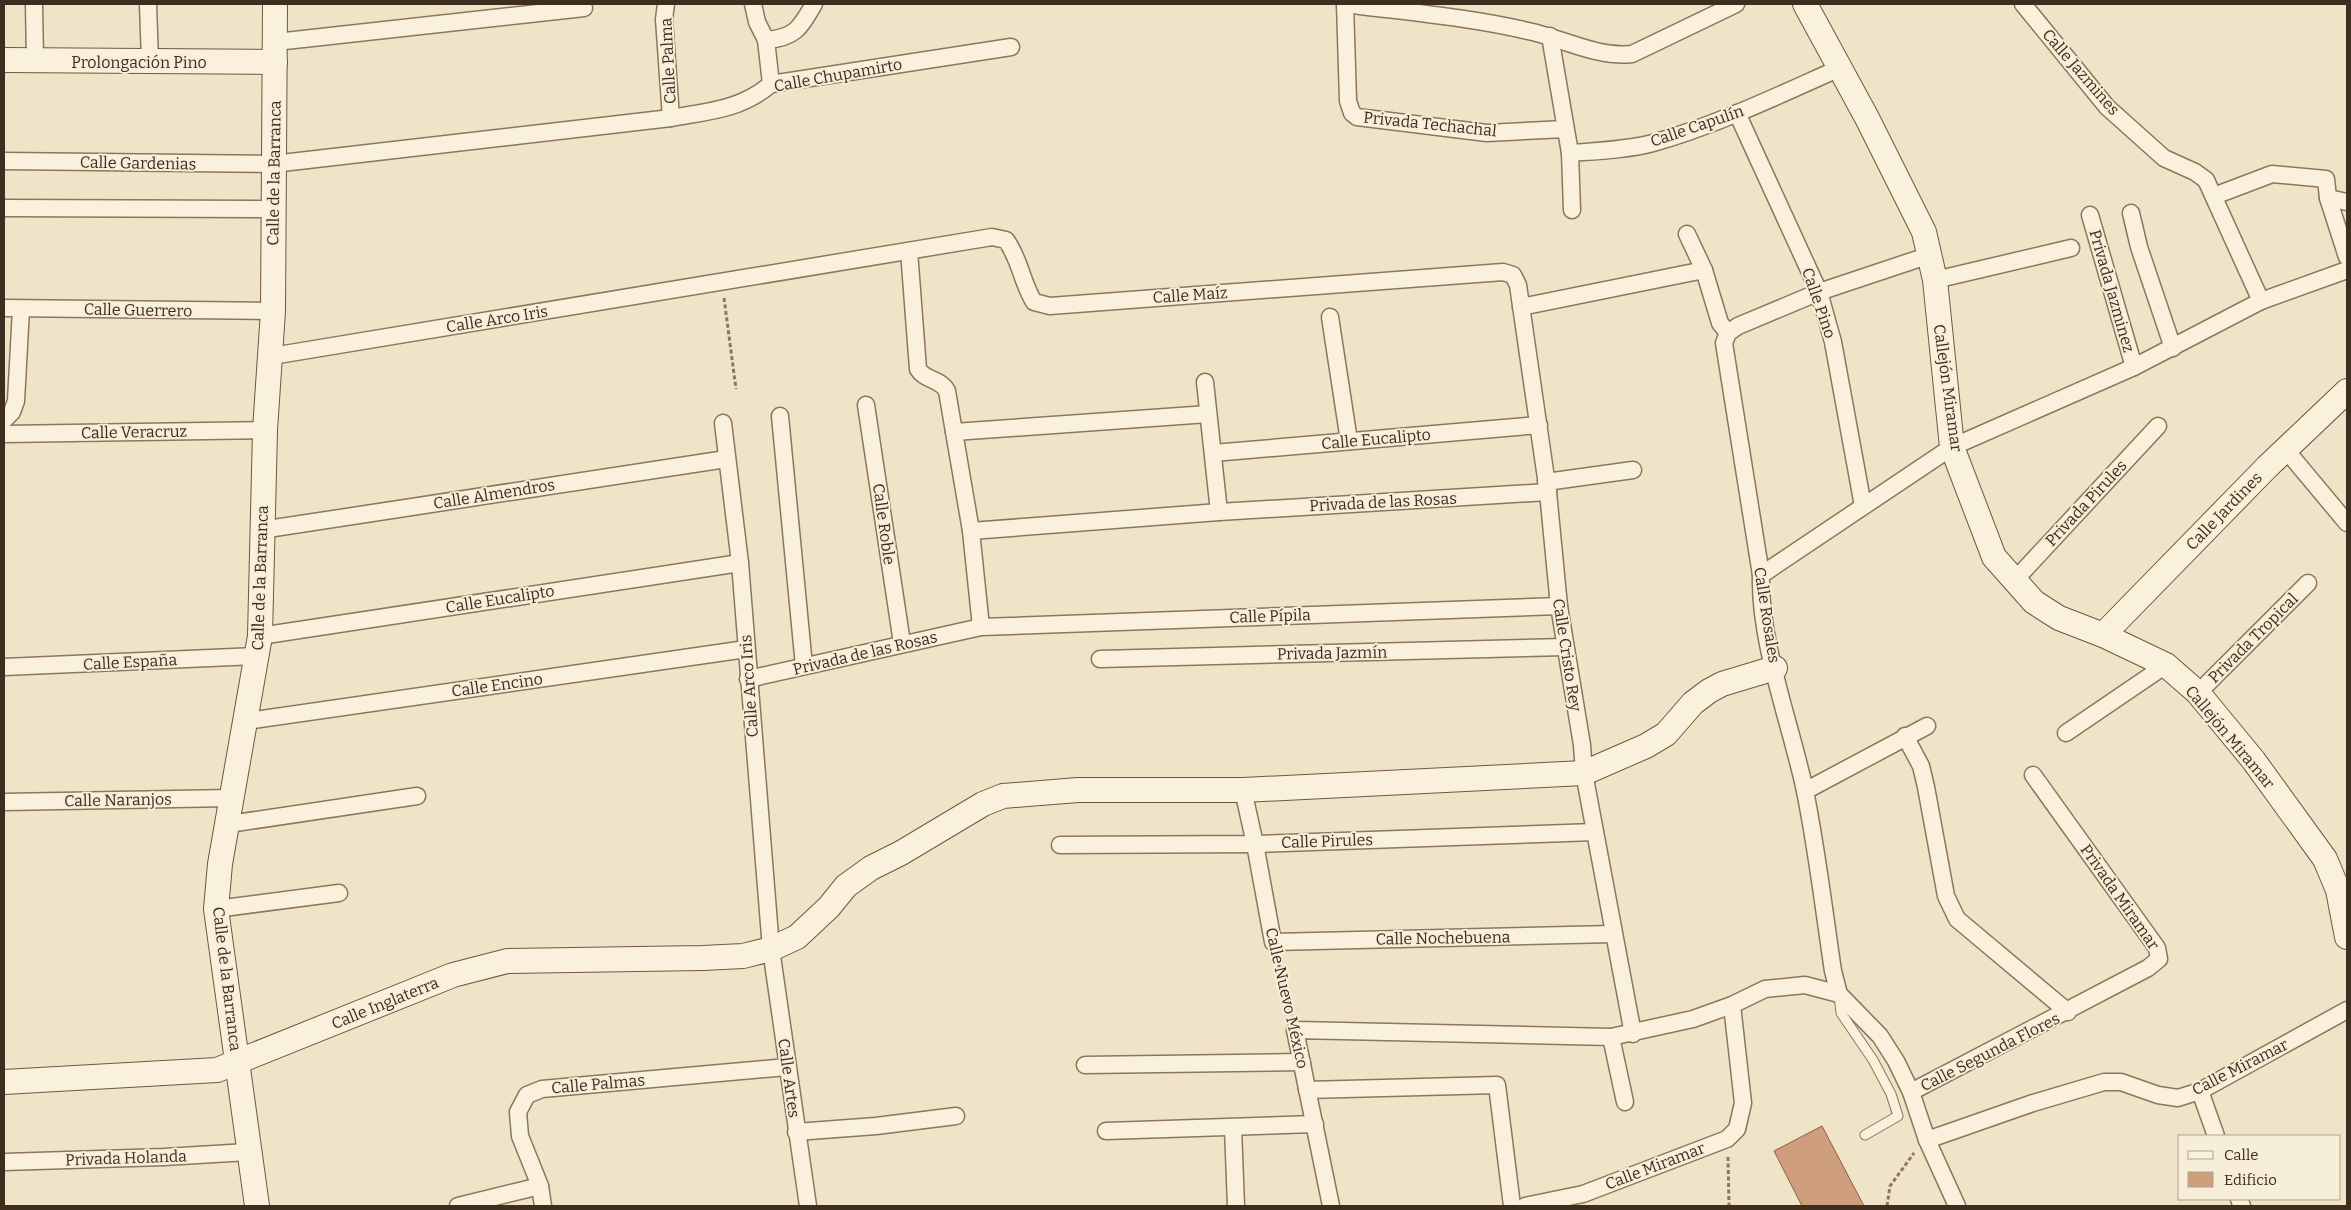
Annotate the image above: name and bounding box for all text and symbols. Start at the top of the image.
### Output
street label: Calle Palma [656,17,680,105]
street label: Calle Jazmines [2038,25,2124,119]
street label: Prolongación Pino [71,53,207,72]
street label: Calle Chupamirto [772,54,904,96]
street label: Calle de la Barranca [263,100,285,246]
street label: Calle Capulín [1648,101,1746,151]
street label: Privada Techachal [1362,108,1498,140]
street label: Calle Gardenias [80,152,196,174]
street label: Privada Jazminez [2085,227,2139,355]
street label: Calle Pino [1798,265,1840,341]
street label: Calle Maíz [1152,283,1228,307]
street label: Calle Guerrero [84,300,192,320]
street label: Calle Arco Iris [445,302,549,336]
street label: Callejón Miramar [1930,323,1966,453]
street label: Calle Veracruz [81,422,188,442]
street label: Calle Eucalipto [1320,425,1432,453]
street label: Privada Pirules [2041,456,2131,550]
street label: Calle Jardines [2182,468,2266,554]
street label: Calle Almendros [432,475,556,513]
street label: Calle Roble [869,482,899,566]
street label: Privada de las Rosas [1309,489,1457,515]
street label: Calle de la Barranca [248,505,272,651]
street label: Calle Rosales [1750,566,1784,664]
street label: Calle Eucalipto [444,581,556,617]
street label: Privada Tropical [2204,589,2302,687]
street label: Calle Cristo Rey [1549,597,1585,713]
street label: Calle Pípila [1229,605,1311,627]
street label: Privada de las Rosas [791,627,939,679]
street label: Calle Arco Iris [736,634,762,738]
street label: Privada Jazmín [1277,643,1387,663]
street label: Calle España [82,650,178,674]
street label: Calle Encino [450,669,544,701]
street label: Callejón Miramar [2181,682,2279,792]
street label: Calle Naranjos [64,790,172,810]
street label: Calle Pirules [1281,830,1373,852]
street label: Privada Miramar [2077,841,2163,953]
street label: Calle de la Barranca [209,906,245,1053]
street label: Calle Nuevo México [1262,926,1312,1070]
street label: Calle Nochebuena [1375,927,1511,949]
street label: Calle Inglaterra [329,973,442,1033]
street label: Calle Segunda Flores [1917,1009,2063,1095]
street label: Calle Miramar [2189,1035,2291,1099]
street label: Calle Artes [774,1037,804,1119]
street label: Calle Palmas [550,1070,646,1098]
legend [2178,1135,2341,1200]
street label: Calle Miramar [1602,1138,1708,1194]
street label: Privada Holanda [65,1146,187,1170]
text: Calle [2224,1146,2258,1164]
text: Edificio [2224,1171,2277,1189]

